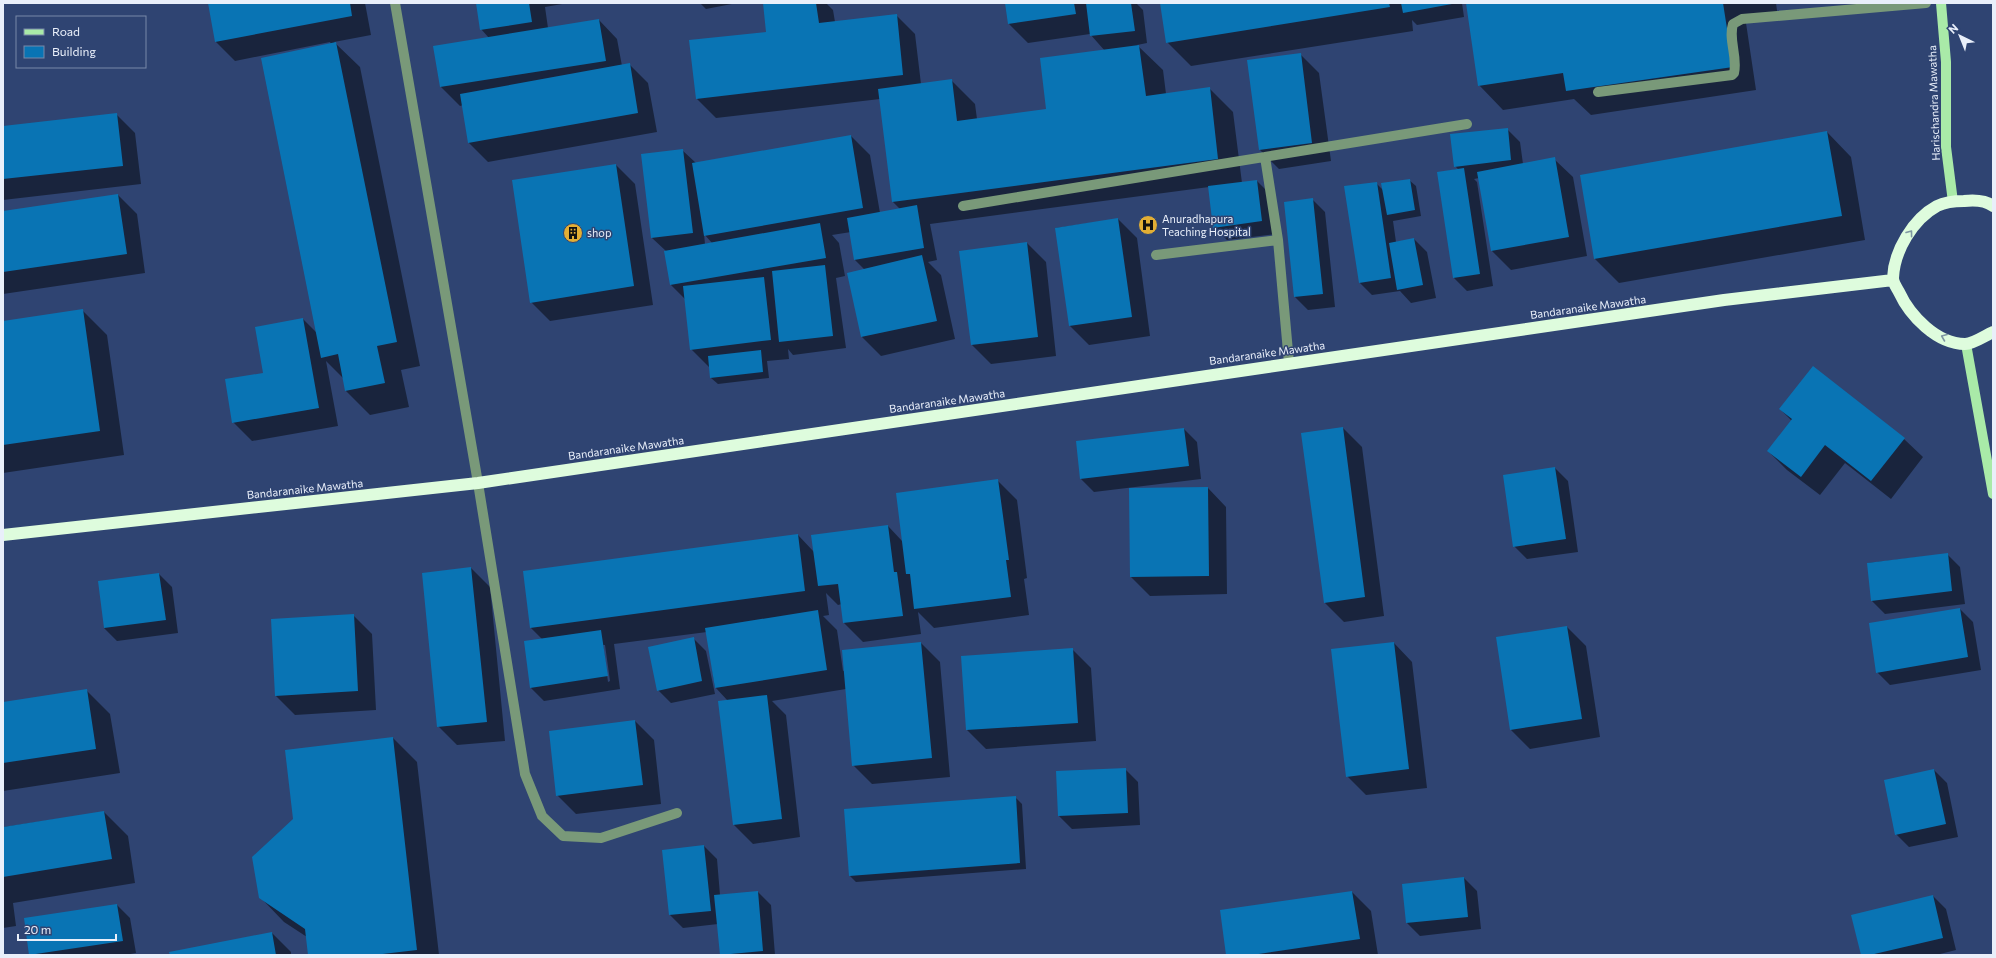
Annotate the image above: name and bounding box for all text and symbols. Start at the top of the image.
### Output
legend [16,16,146,68]
north arrow [1940,16,1980,56]
text: N [1945,21,1960,36]
text: Road [52,24,80,38]
text: Building [52,44,96,58]
street label: Harischandra Mawatha [1925,45,1942,161]
place label: Anuradhapura Teaching Hospital [1162,212,1251,238]
hospital icon: Anuradhapura Teaching Hospital [1137,214,1159,236]
building icon: shop [562,222,584,244]
place label: shop [587,226,611,239]
one-way arrow [1905,230,1912,237]
street label: Bandaranaike Mawatha [1529,292,1647,321]
one-way arrow [1940,334,1947,342]
street label: Bandaranaike Mawatha [1208,338,1326,367]
street label: Bandaranaike Mawatha [888,386,1006,415]
street label: Bandaranaike Mawatha [567,433,685,462]
street label: Bandaranaike Mawatha [246,476,364,501]
scale bar [18,916,116,942]
text: 20 m [24,922,51,936]

